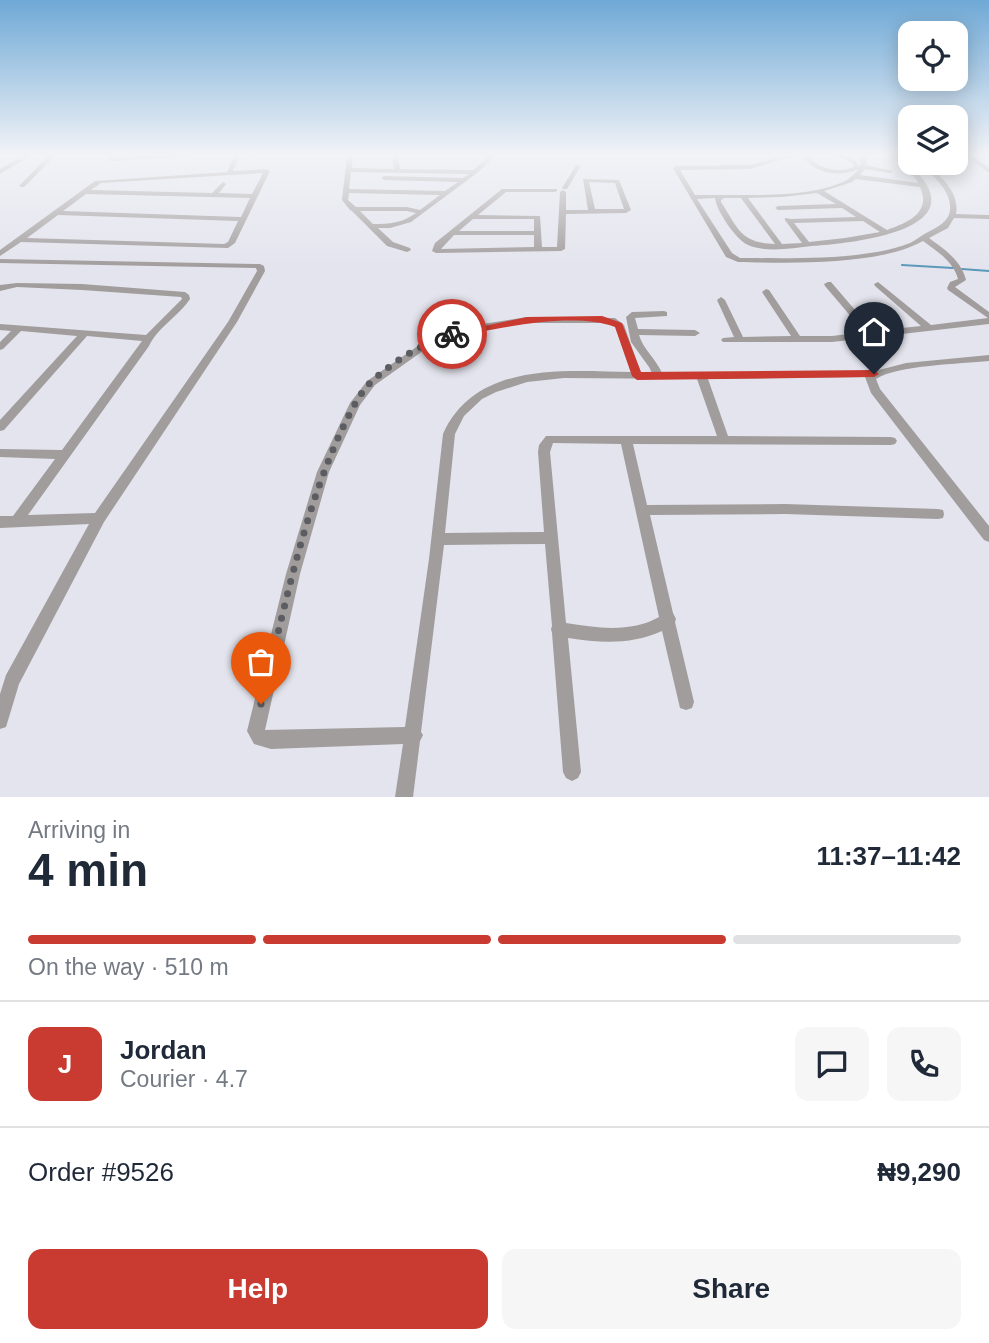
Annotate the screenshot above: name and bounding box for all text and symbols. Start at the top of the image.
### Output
map controls [898,21,968,175]
button: locate [898,21,968,91]
button: layers [898,105,968,175]
courier [417,299,487,369]
pin [844,302,904,374]
icon: home [855,313,893,351]
icon: bike [433,315,471,353]
pin [231,632,291,704]
icon: bag [242,643,280,681]
text: Arriving in [28,817,130,843]
text: 11:37–11:42 [816,841,961,871]
text: 4 min [28,844,148,896]
text: On the way · 510 m [28,954,229,980]
button: chat [795,1027,869,1101]
button: phone [887,1027,961,1101]
text: Jordan [120,1035,207,1065]
text: J [58,1049,72,1079]
text: Courier · 4.7 [120,1066,248,1092]
text: Order #9526 [28,1157,174,1187]
text: ₦9,290 [877,1157,961,1187]
button: Help [28,1249,488,1329]
button: Share [502,1249,961,1329]

